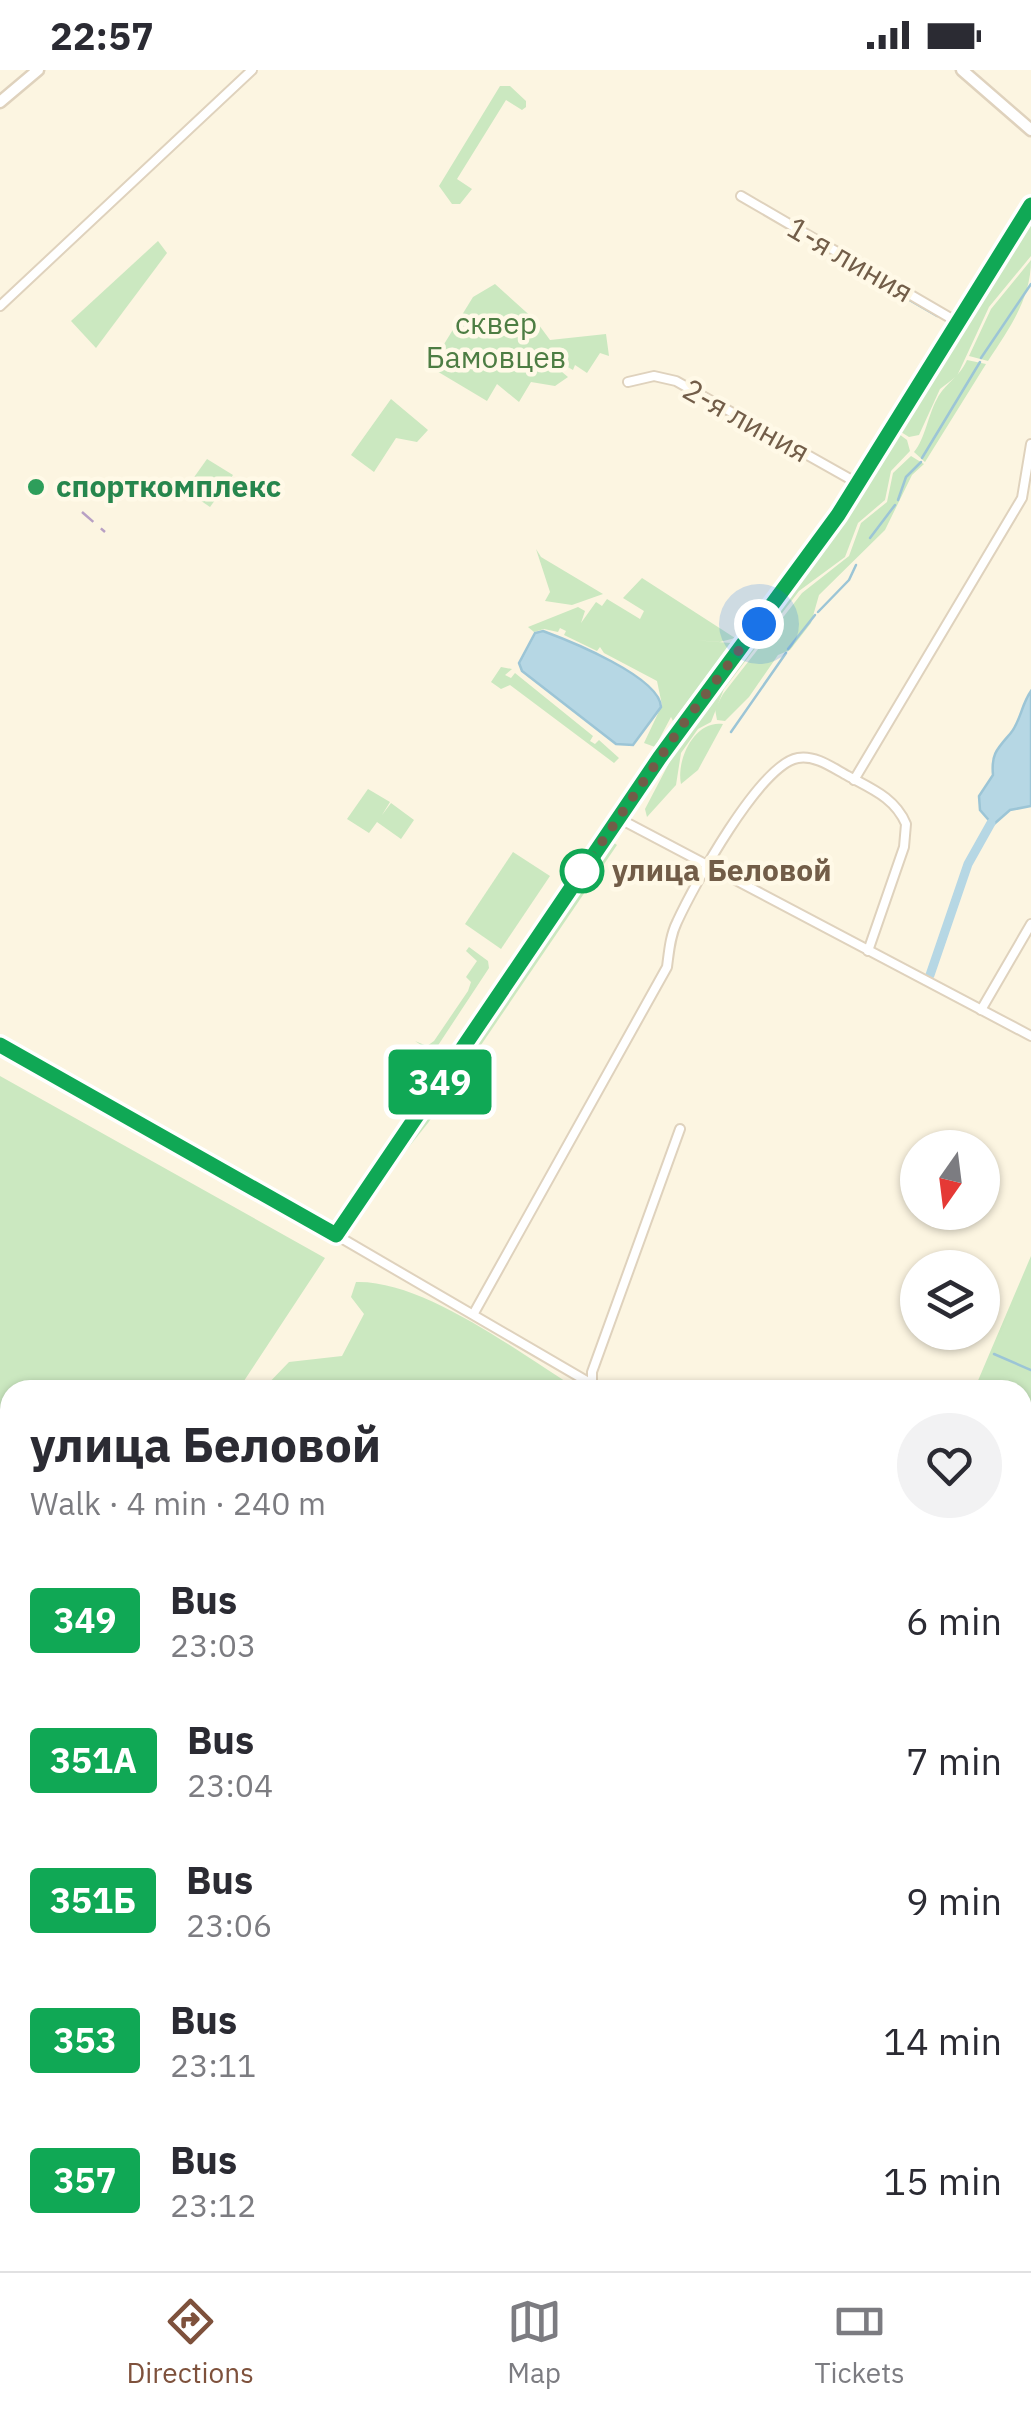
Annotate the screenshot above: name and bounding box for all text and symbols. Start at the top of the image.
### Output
text: 22:57 [50,11,154,60]
street label: 1-я линия [781,207,921,310]
park label: сквер Бамовцев [426,303,566,376]
street label: 2-я линия [676,369,817,470]
place label: спорткомплекс [56,466,281,505]
marker: спорткомплекс [25,476,47,498]
your location [734,599,784,649]
marker: улица Беловой [561,850,603,892]
place label: улица Беловой [612,850,832,889]
line badge: 349 [382,1050,498,1114]
text: 349 [408,1059,472,1105]
north arrow [900,1130,1000,1230]
map controls [900,1130,1000,1350]
button: layers [900,1250,1000,1350]
text: улица Беловой [30,1413,381,1475]
button: heart [897,1413,1002,1518]
text: Walk · 4 min · 240 m [30,1482,326,1524]
text: Bus [170,1575,237,1624]
text: 6 min [906,1596,1002,1645]
text: 349 [53,1597,117,1643]
text: 23:03 [170,1624,256,1666]
text: Bus [187,1715,254,1764]
text: 7 min [906,1736,1002,1785]
text: 351А [50,1737,137,1783]
text: 23:04 [187,1764,273,1806]
text: Bus [186,1855,253,1904]
text: 9 min [906,1876,1002,1925]
text: 351Б [50,1877,136,1923]
text: 23:06 [186,1904,272,1946]
text: Bus [170,1995,237,2044]
text: 14 min [883,2016,1002,2065]
text: 353 [53,2017,117,2063]
text: 23:11 [170,2044,256,2086]
text: Bus [170,2135,237,2184]
text: 15 min [883,2156,1002,2205]
text: 357 [53,2157,117,2203]
text: 23:12 [170,2184,256,2226]
tab: Directions [126,2294,254,2391]
tab: Map [507,2294,562,2391]
tab: Tickets [814,2294,905,2391]

